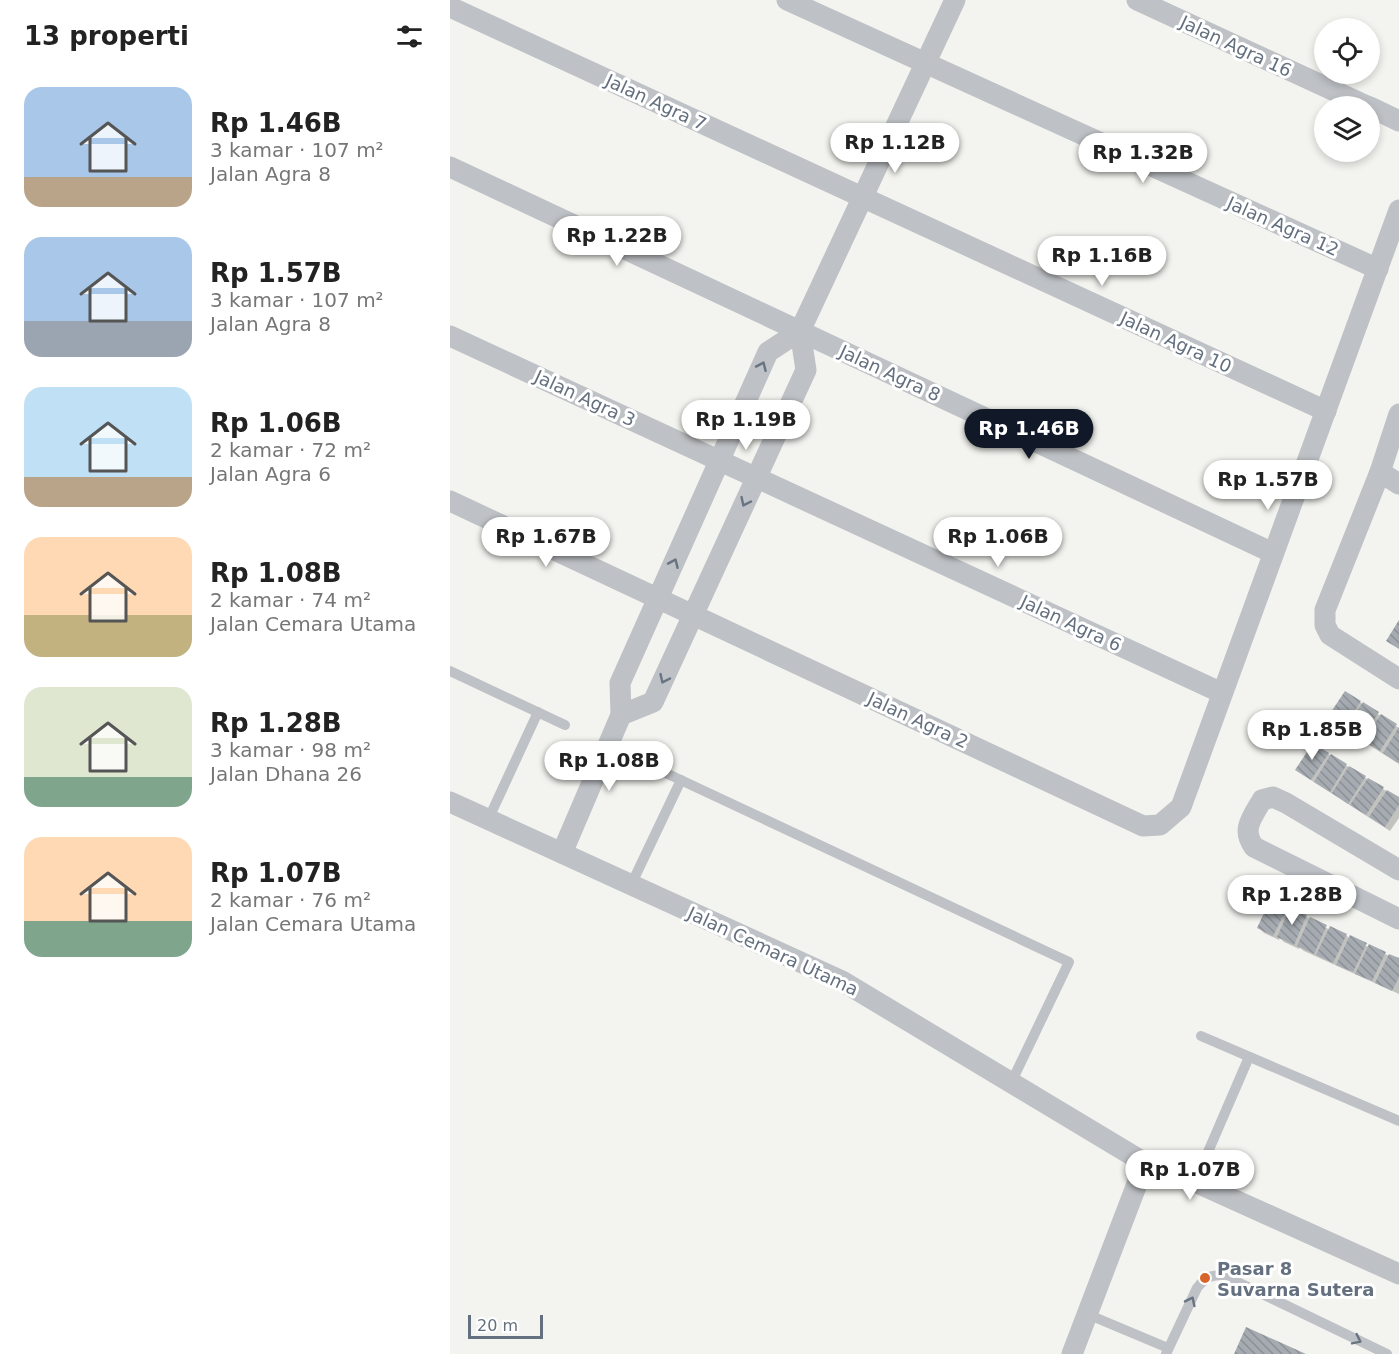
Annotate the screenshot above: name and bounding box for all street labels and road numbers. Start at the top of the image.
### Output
street label: Jalan Agra 16 [1176,11,1295,81]
street label: Jalan Agra 7 [601,69,710,135]
street label: Jalan Agra 12 [1223,192,1342,260]
street label: Jalan Agra 10 [1116,307,1235,377]
street label: Jalan Agra 8 [835,340,944,406]
street label: Jalan Agra 3 [530,365,639,431]
street label: Jalan Agra 6 [1016,590,1125,656]
street label: Jalan Agra 2 [863,687,972,753]
street label: Jalan Cemara Utama [684,902,862,1000]

